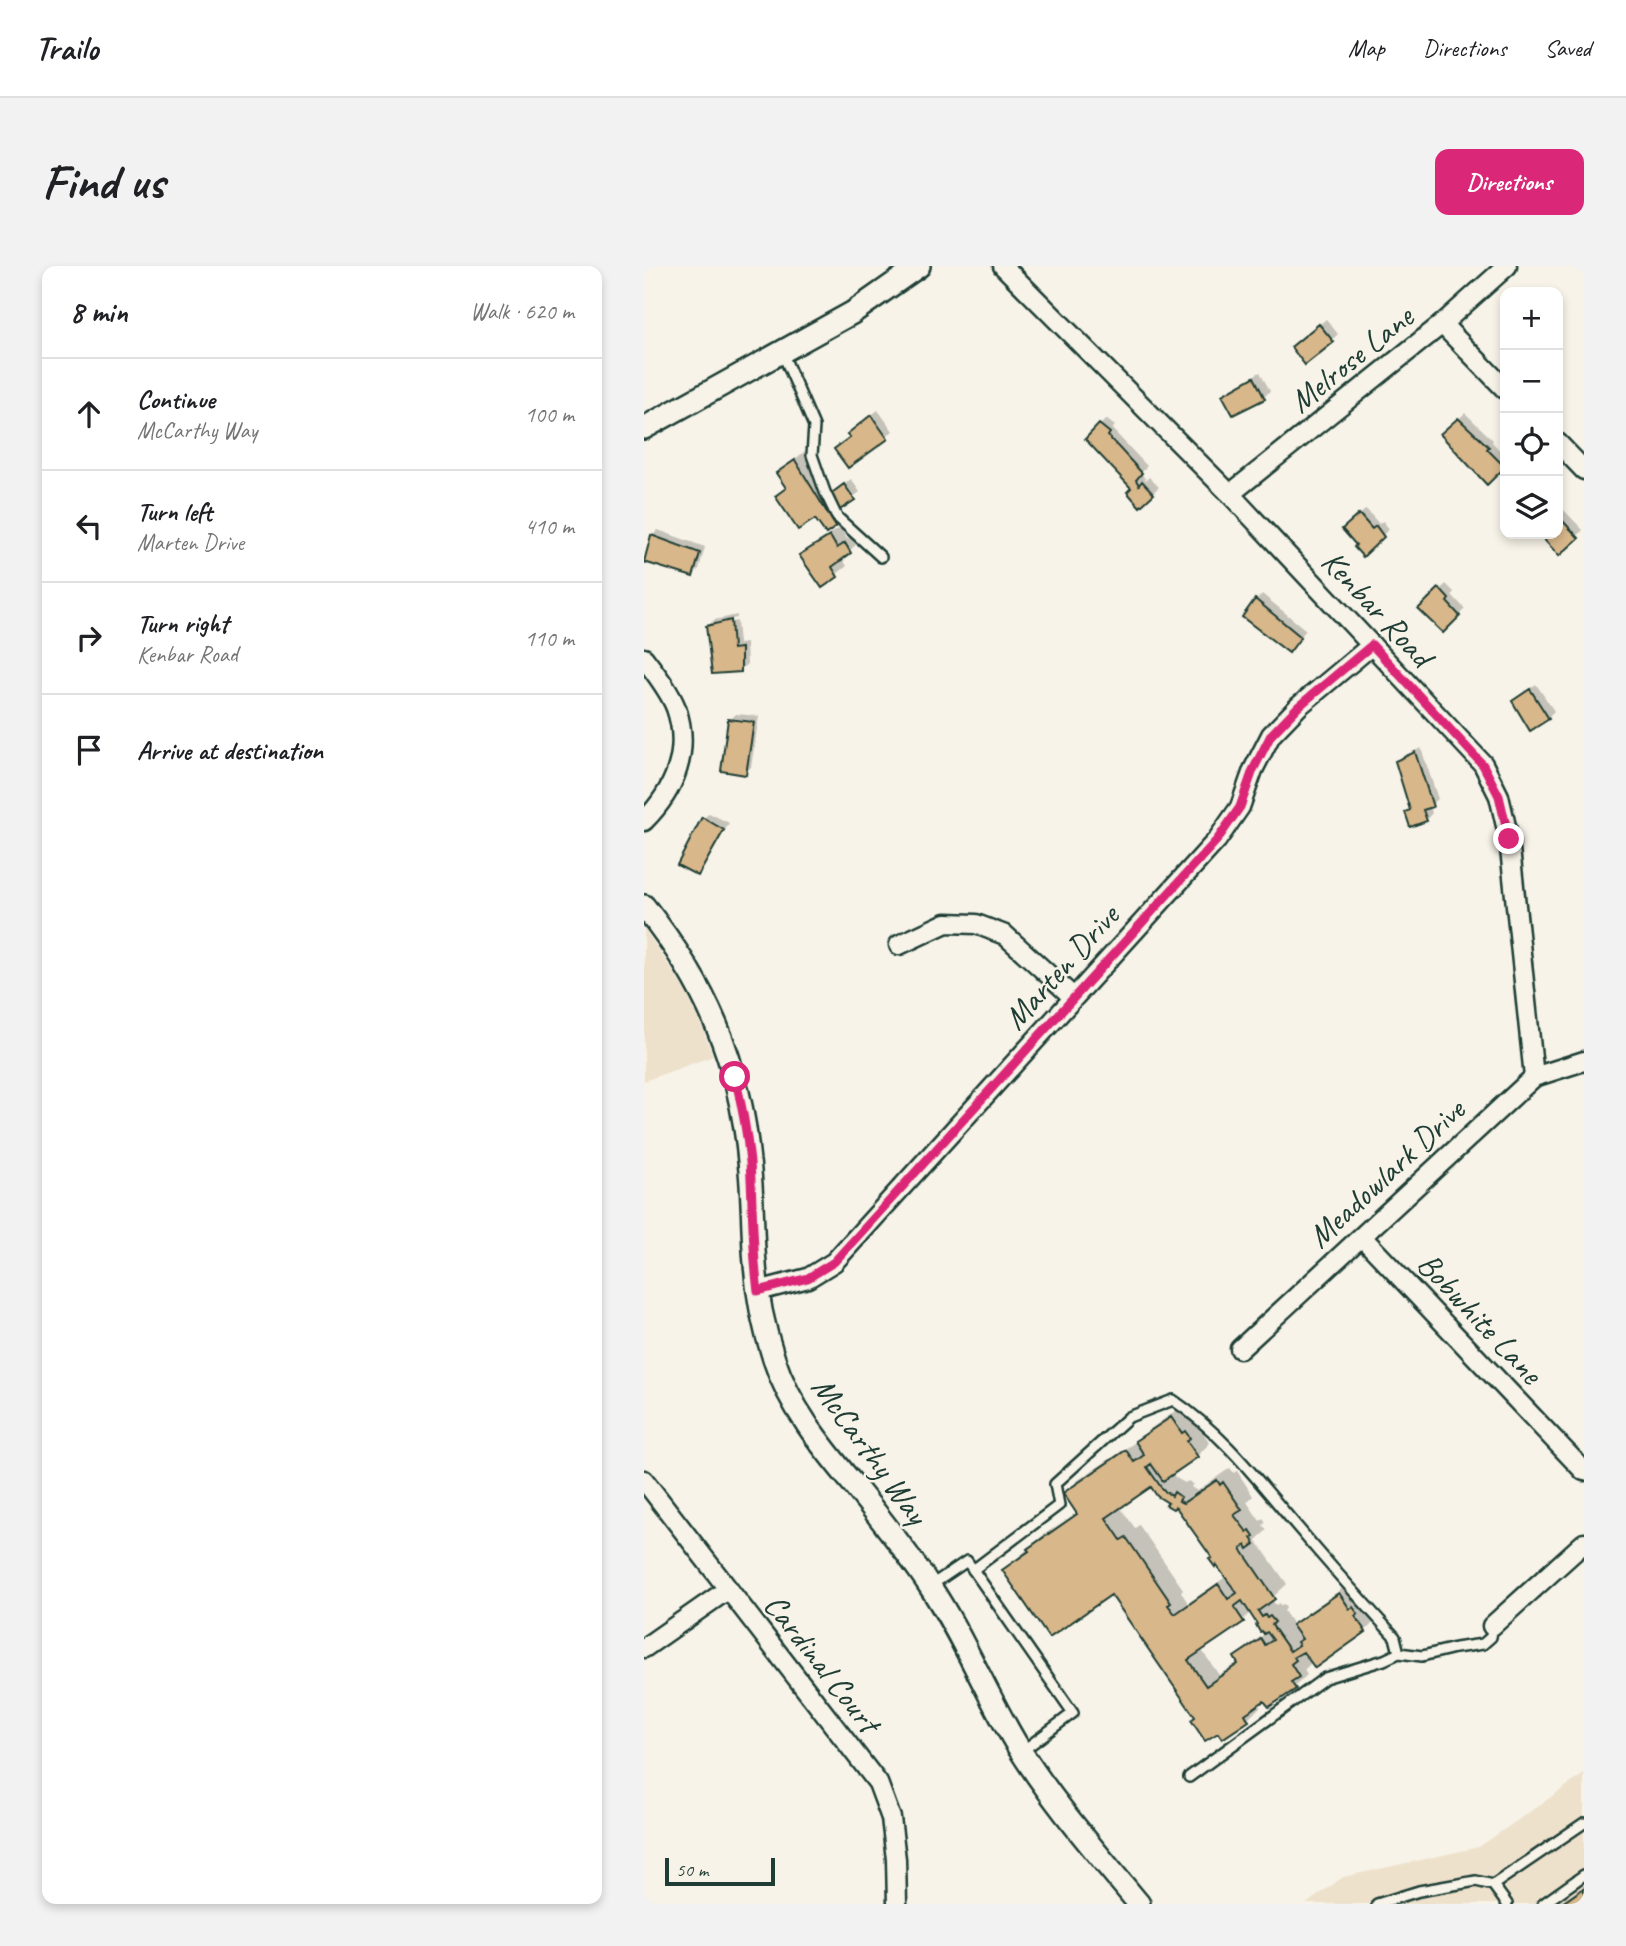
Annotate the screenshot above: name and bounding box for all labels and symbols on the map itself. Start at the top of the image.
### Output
street label: Melrose Lane [1280,295,1423,422]
street label: Kenbar Road [1312,541,1445,679]
route end [1493,823,1524,854]
street label: Marten Drive [994,894,1130,1038]
route start [719,1061,750,1092]
street label: Meadowlark Drive [1299,1088,1475,1257]
street label: Bobwhite Lane [1408,1243,1553,1394]
street label: McCarthy Way [802,1368,939,1534]
street label: Cardinal Court [755,1585,892,1744]
scale bar [665,1855,775,1887]

